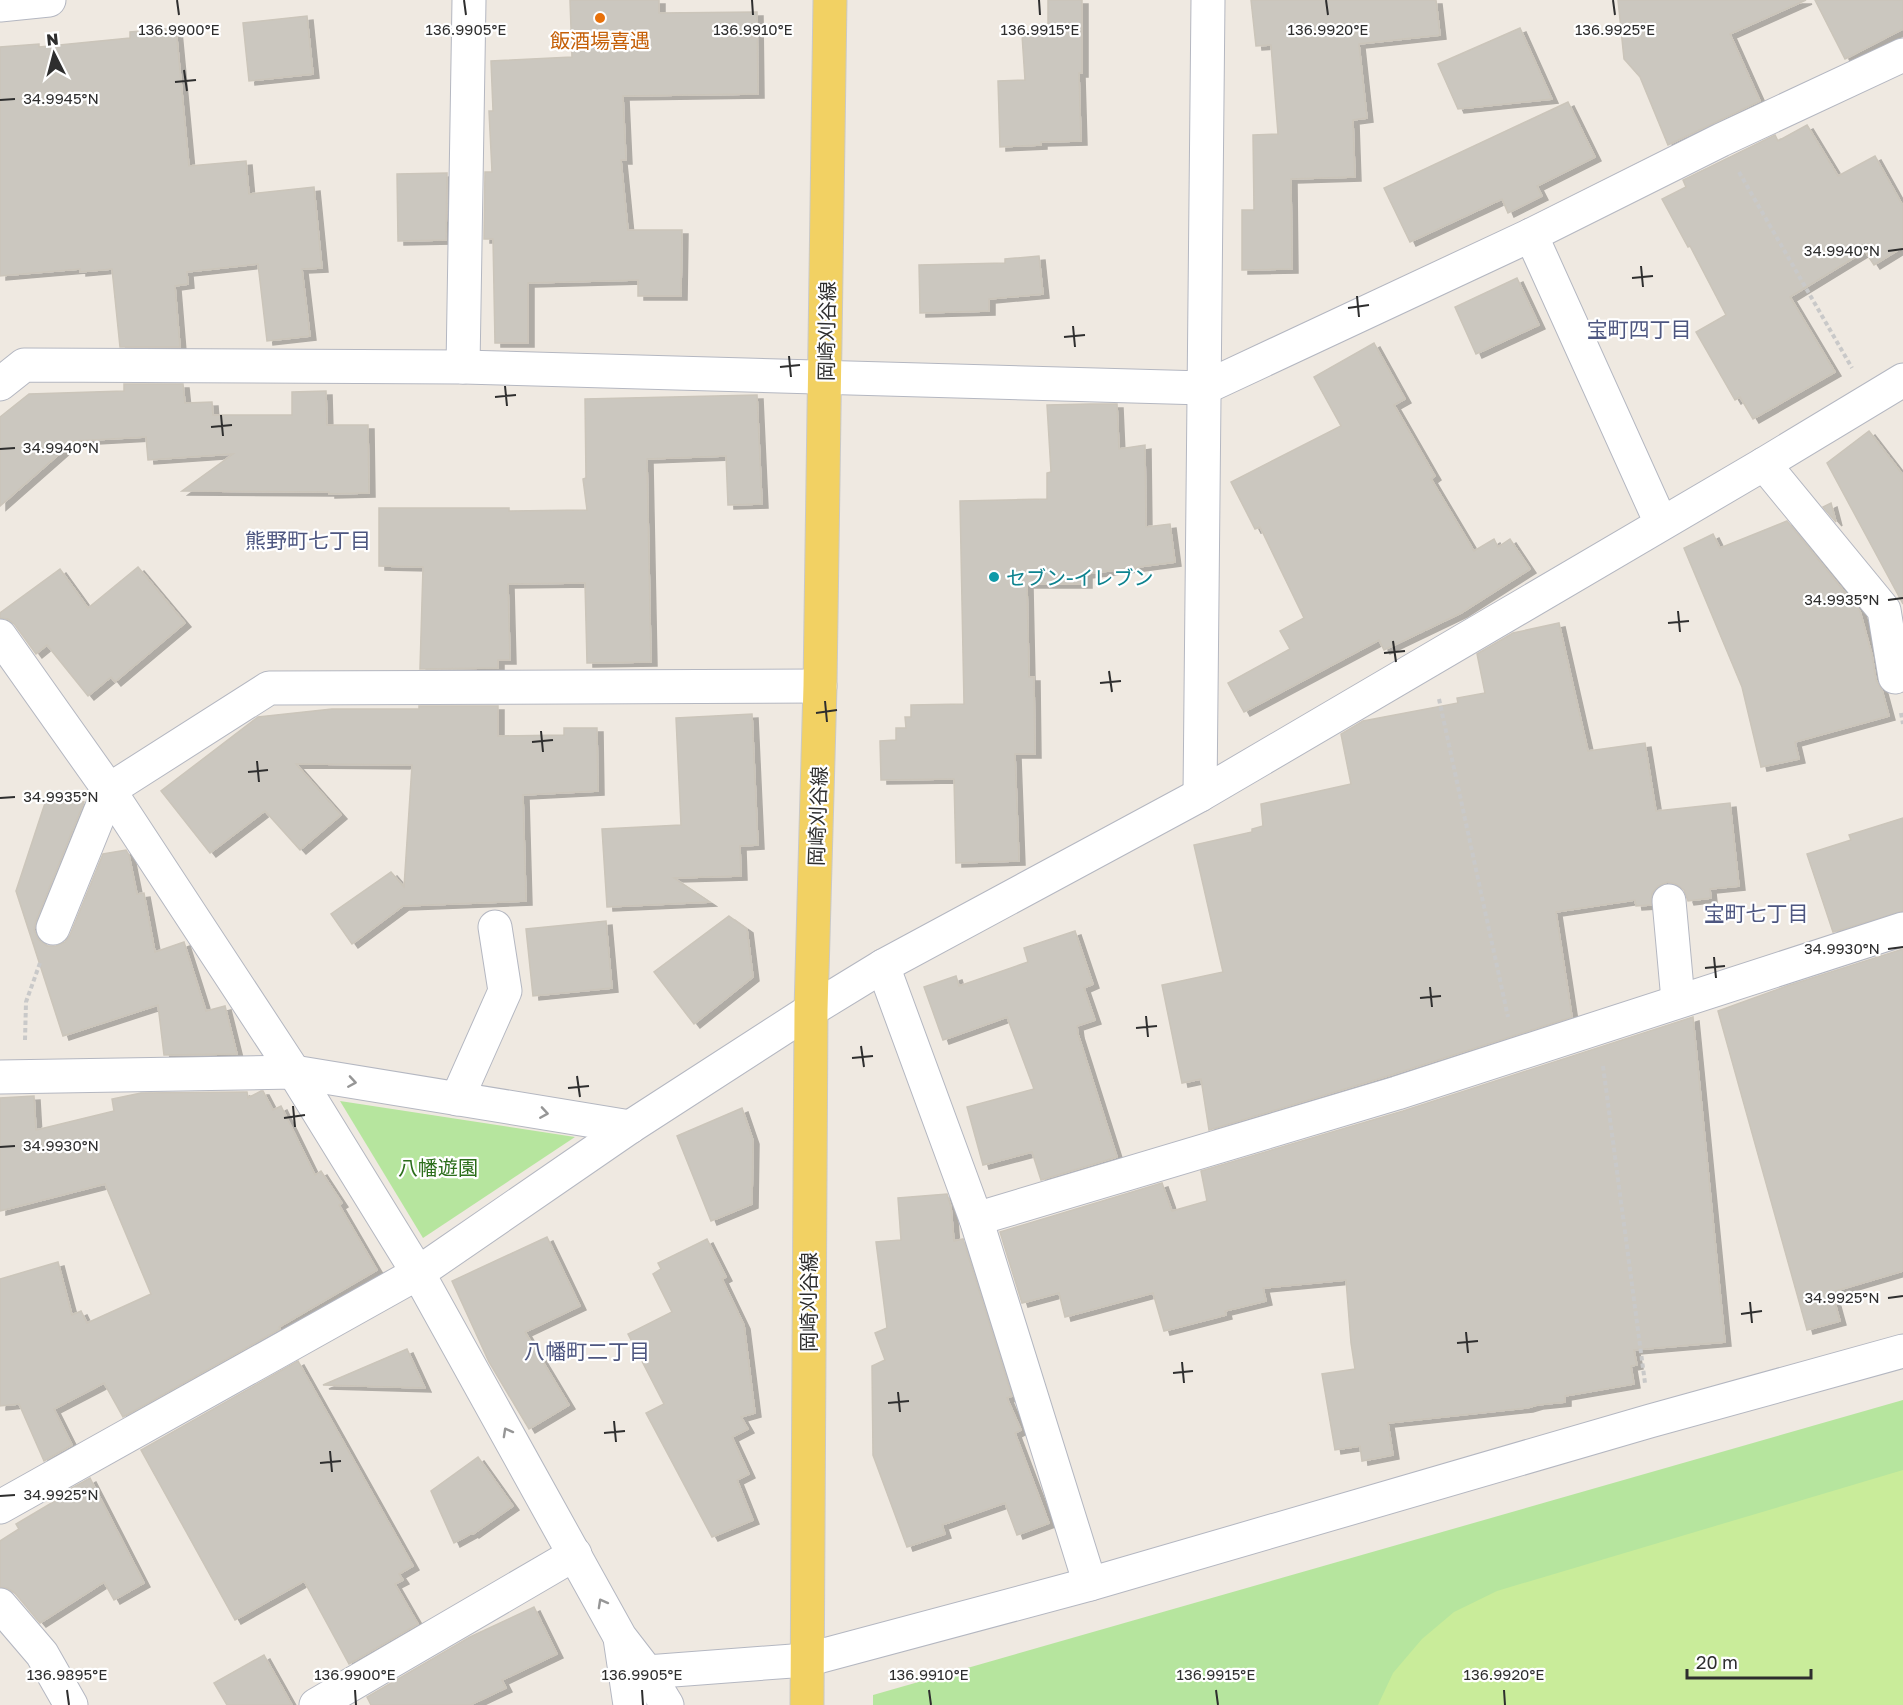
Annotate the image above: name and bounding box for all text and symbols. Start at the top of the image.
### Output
marker: 飯酒場喜遇 [593,11,607,25]
text: 136.9900°E [138,20,220,38]
text: 136.9905°E [426,20,506,38]
text: 136.9910°E [713,20,793,38]
text: 136.9915°E [1001,20,1079,38]
text: 136.9920°E [1288,20,1368,38]
text: 136.9925°E [1575,20,1655,38]
north arrow [24,24,84,84]
place label: 飯酒場喜遇 [550,28,650,52]
text: N [45,29,60,50]
text: 34.9945°N [23,89,99,107]
text: 34.9940°N [1804,241,1880,259]
street label: 岡崎刈谷線 [813,281,839,381]
district label: 宝町四丁目 [1587,316,1692,342]
text: 34.9940°N [23,438,99,456]
district label: 熊野町七丁目 [245,527,371,553]
place label: セブン-イレブン [1006,565,1154,589]
marker: セブン-イレブン [987,570,1001,584]
text: 34.9935°N [1804,590,1880,608]
street label: 岡崎刈谷線 [803,766,831,866]
text: 34.9935°N [23,787,99,805]
district label: 宝町七丁目 [1704,900,1809,926]
text: 34.9930°N [1804,939,1880,957]
one-way arrow [347,1075,357,1088]
one-way arrow [540,1107,549,1119]
text: 34.9930°N [23,1136,99,1154]
park label: 八幡遊園 [398,1155,478,1179]
street label: 岡崎刈谷線 [796,1252,820,1352]
text: 34.9925°N [1804,1288,1880,1306]
district label: 八幡町二丁目 [524,1338,650,1364]
one-way arrow [503,1428,515,1438]
text: 34.9925°N [23,1485,99,1503]
one-way arrow [598,1599,609,1609]
scale bar [1687,1642,1812,1680]
text: 20 m [1696,1651,1738,1673]
text: 136.9895°E [27,1665,107,1683]
text: 136.9900°E [314,1665,396,1683]
text: 136.9905°E [602,1665,682,1683]
text: 136.9910°E [889,1665,969,1683]
text: 136.9915°E [1177,1665,1255,1683]
text: 136.9920°E [1464,1665,1544,1683]

